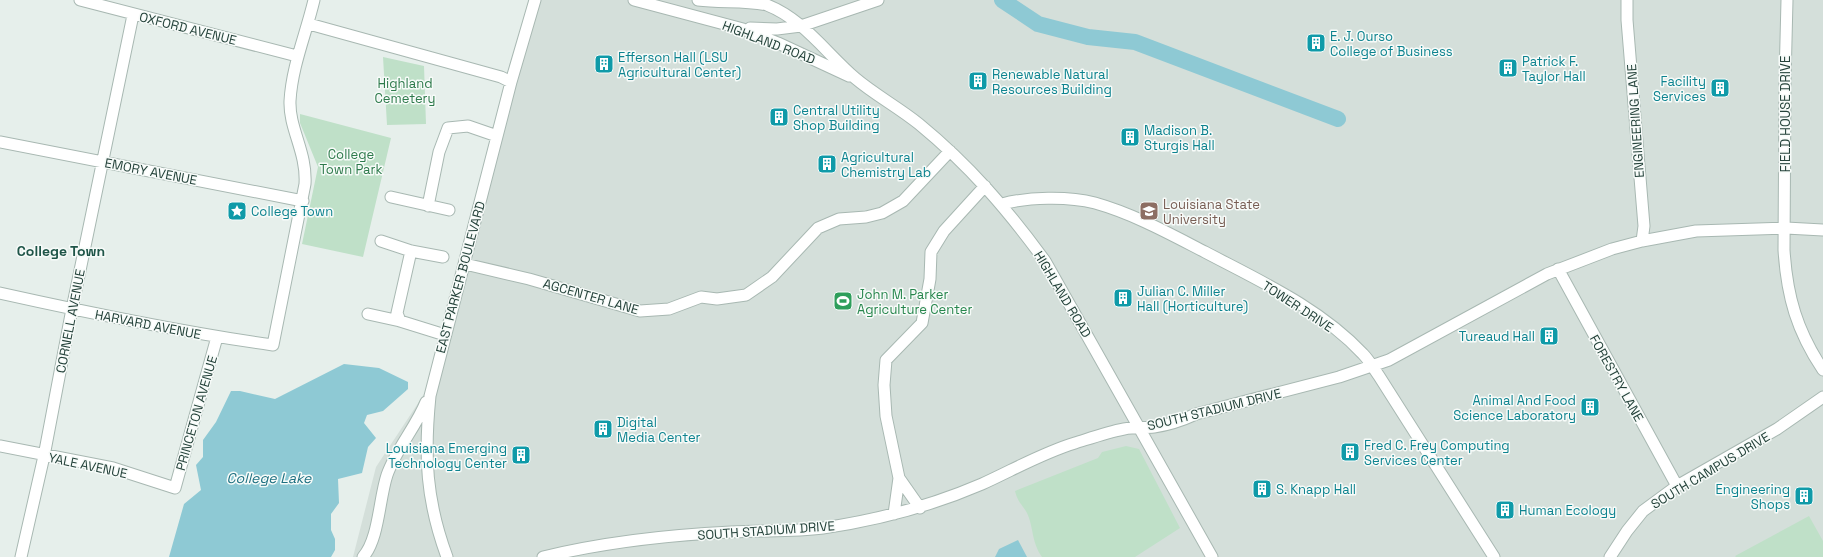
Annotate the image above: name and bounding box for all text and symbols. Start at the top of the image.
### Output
street label: OXFORD AVENUE [137,8,238,49]
street label: HIGHLAND ROAD [720,17,818,68]
place label: E. J. Ourso College of Business [1330,28,1453,60]
building icon: E. J. Ourso College of Business [1305,32,1327,54]
place label: Efferson Hall (LSU Agricultural Center) [618,49,741,81]
building icon: Efferson Hall (LSU Agricultural Center) [593,53,615,75]
place label: Patrick F. Taylor Hall [1522,53,1586,85]
street label: FIELD HOUSE DRIVE [1777,56,1794,172]
building icon: Patrick F. Taylor Hall [1497,57,1519,79]
street label: ENGINEERING LANE [1623,63,1648,178]
place label: Renewable Natural Resources Building [992,66,1112,98]
building icon: Renewable Natural Resources Building [967,70,989,92]
place label: Facility Services [1653,73,1706,105]
park label: Highland Cemetery [375,75,435,107]
building icon: Facility Services [1709,77,1731,99]
place label: Central Utility Shop Building [793,102,880,134]
building icon: Central Utility Shop Building [768,106,790,128]
place label: Madison B. Sturgis Hall [1144,122,1215,154]
building icon: Madison B. Sturgis Hall [1119,126,1141,148]
park label: College Town Park [319,146,383,178]
place label: Agricultural Chemistry Lab [841,149,931,181]
building icon: Agricultural Chemistry Lab [816,153,838,175]
street label: EMORY AVENUE [103,154,199,189]
place label: Louisiana State University [1163,196,1260,228]
street label: EAST PARKER BOULEVARD [432,199,489,355]
place icon: College Town [226,200,248,222]
school or university icon: Louisiana State University [1138,200,1160,222]
place label: College Town [251,203,333,220]
district label: College Town [17,242,105,260]
street label: HIGHLAND ROAD [1030,248,1095,341]
street label: CORNELL AVENUE [52,268,89,375]
street label: AGCENTER LANE [541,275,641,318]
street label: TOWER DRIVE [1259,277,1337,336]
place label: Julian C. Miller Hall (Horticulture) [1137,283,1248,315]
place label: John M. Parker Agriculture Center [857,286,972,318]
building icon: Julian C. Miller Hall (Horticulture) [1112,287,1134,309]
sports icon: John M. Parker Agriculture Center [832,290,854,312]
street label: HARVARD AVENUE [93,306,202,343]
building icon: Tureaud Hall [1538,325,1560,347]
place label: Tureaud Hall [1459,328,1535,345]
street label: FORESTRY LANE [1586,332,1647,425]
street label: PRINCETON AVENUE [172,354,221,473]
street label: SOUTH STADIUM DRIVE [1145,385,1283,434]
place label: Animal And Food Science Laboratory [1453,392,1576,424]
building icon: Animal And Food Science Laboratory [1579,396,1601,418]
place label: Digital Media Center [617,414,701,446]
building icon: Digital Media Center [592,418,614,440]
street label: SOUTH CAMPUS DRIVE [1648,428,1773,513]
place label: Fred C. Frey Computing Services Center [1364,437,1510,469]
place label: Louisiana Emerging Technology Center [386,440,507,472]
building icon: Fred C. Frey Computing Services Center [1339,441,1361,463]
building icon: Louisiana Emerging Technology Center [510,444,532,466]
street label: YALE AVENUE [47,449,129,482]
water label: College Lake [227,469,312,487]
building icon: S. Knapp Hall [1251,478,1273,500]
place label: S. Knapp Hall [1276,481,1356,498]
place label: Engineering Shops [1715,481,1790,513]
building icon: Engineering Shops [1793,485,1815,507]
building icon: Human Ecology [1494,499,1516,521]
place label: Human Ecology [1519,502,1616,519]
street label: SOUTH STADIUM DRIVE [697,517,835,544]

